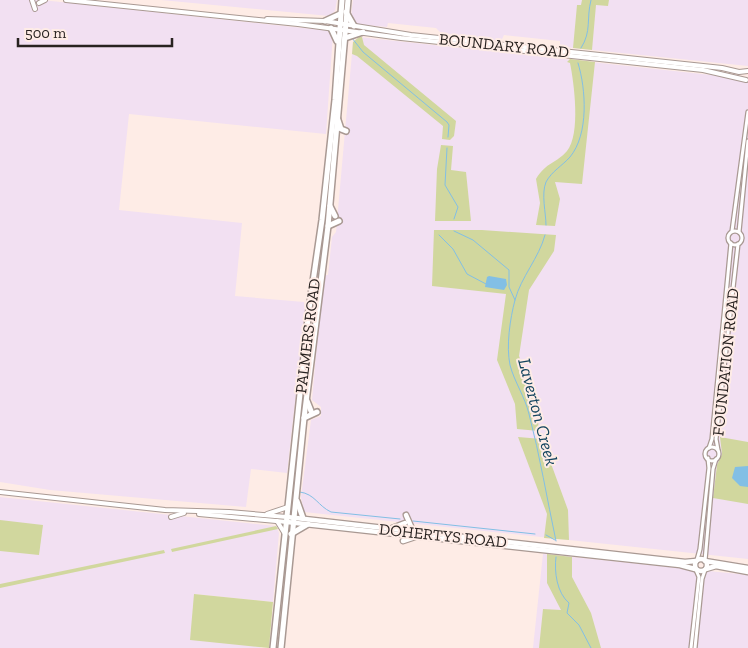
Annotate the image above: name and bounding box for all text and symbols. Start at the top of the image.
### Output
scale bar [18,15,171,47]
text: 500 m [25,24,66,42]
street label: BOUNDARY ROAD [438,29,570,62]
street label: PALMERS ROAD [291,278,324,395]
street label: FOUNDATION ROAD [708,287,743,437]
water label: Laverton Creek [513,356,563,468]
street label: DOHERTYS ROAD [378,519,508,552]

